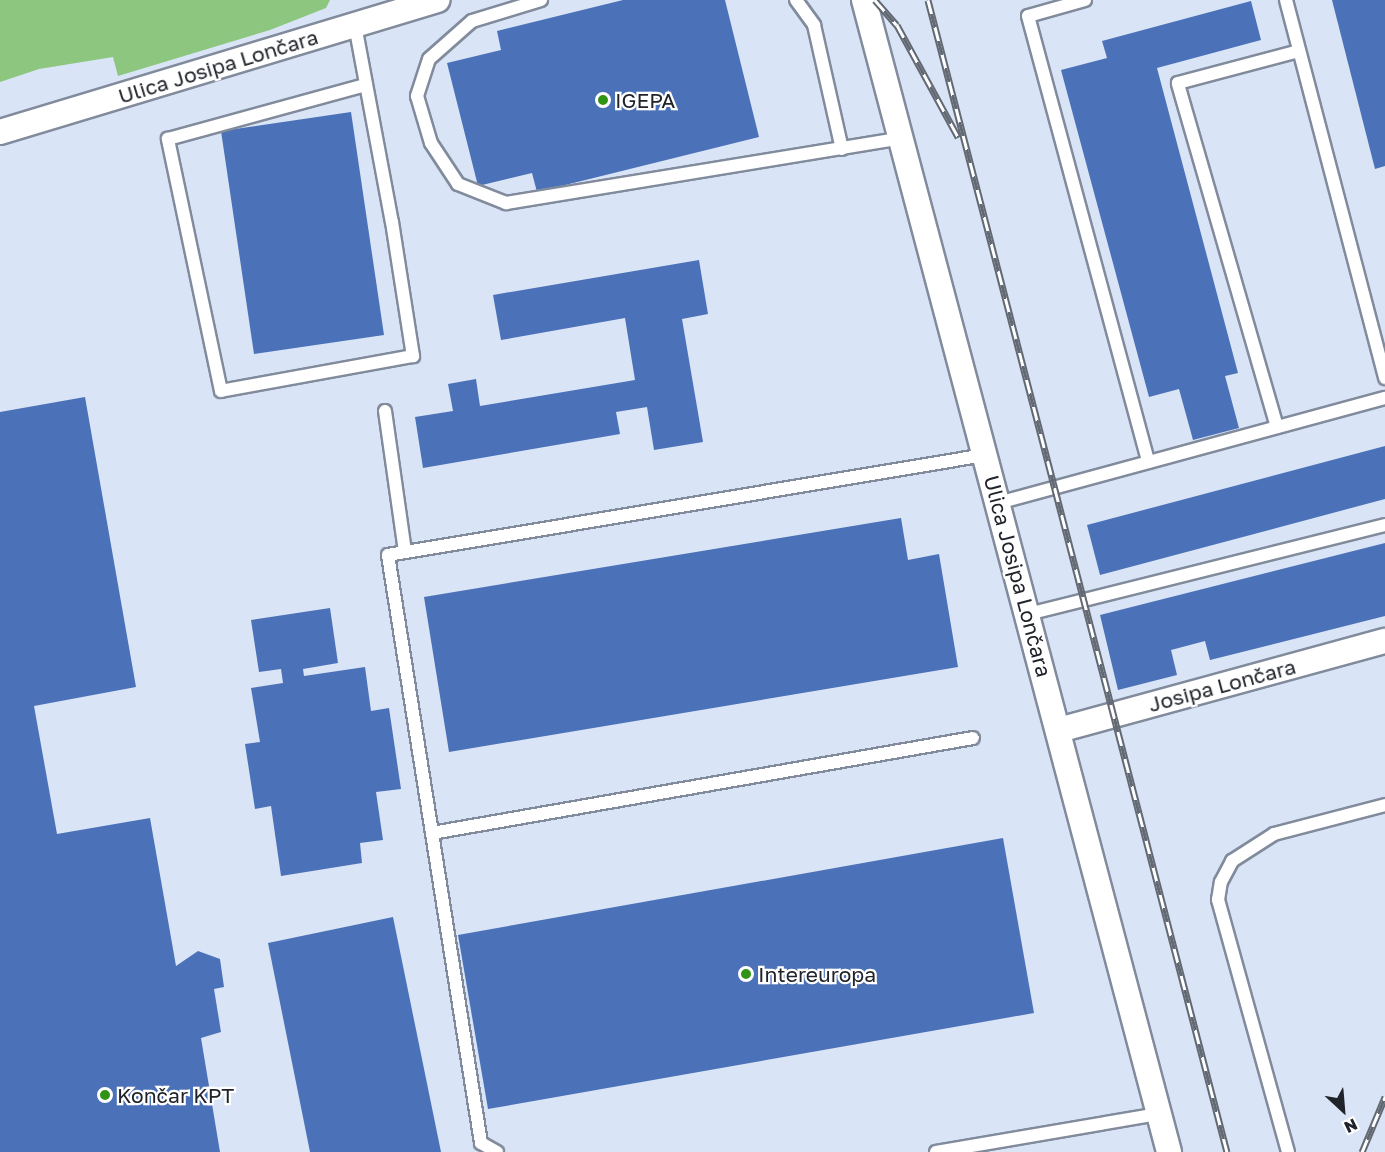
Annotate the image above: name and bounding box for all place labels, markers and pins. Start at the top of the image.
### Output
place label: IGEPA [615,87,675,113]
marker: IGEPA [596,93,610,107]
place label: Intereuropa [758,961,876,987]
marker: Intereuropa [739,967,753,981]
place label: Končar KPT [117,1082,234,1108]
marker: Končar KPT [98,1088,112,1102]

